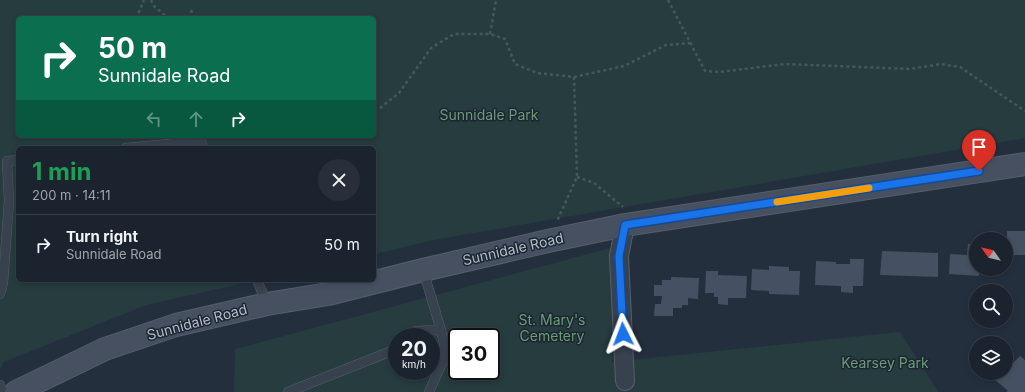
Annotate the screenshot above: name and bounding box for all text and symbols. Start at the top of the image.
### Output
text: 50 m [98,31,167,65]
icon: right [32,32,84,84]
text: Sunnidale Road [98,65,230,86]
park label: Sunnidale Park [439,106,539,123]
icon: left [143,108,165,130]
icon: ahead [185,108,207,130]
icon: right [227,108,249,130]
pin [962,130,996,171]
icon: arrive [968,136,990,158]
text: 1 min [32,157,91,186]
button: close [318,159,360,201]
text: 200 m · 14:11 [32,187,110,203]
text: Turn right [66,227,138,246]
street label: Sunnidale Road [461,229,565,268]
north arrow [969,232,1013,276]
map controls [969,232,1013,380]
icon: right [32,234,54,256]
text: 50 m [324,235,360,254]
text: Sunnidale Road [66,246,162,262]
button: search [969,284,1013,328]
street label: Sunnidale Road [145,300,249,343]
park label: St. Mary's Cemetery [519,311,586,344]
position arrow [602,313,644,355]
speed limit sign: 30 [448,328,500,380]
button: layers [969,336,1013,380]
text: 20 [401,337,427,361]
park label: Kearsey Park [841,354,929,371]
text: km/h [402,358,426,370]

